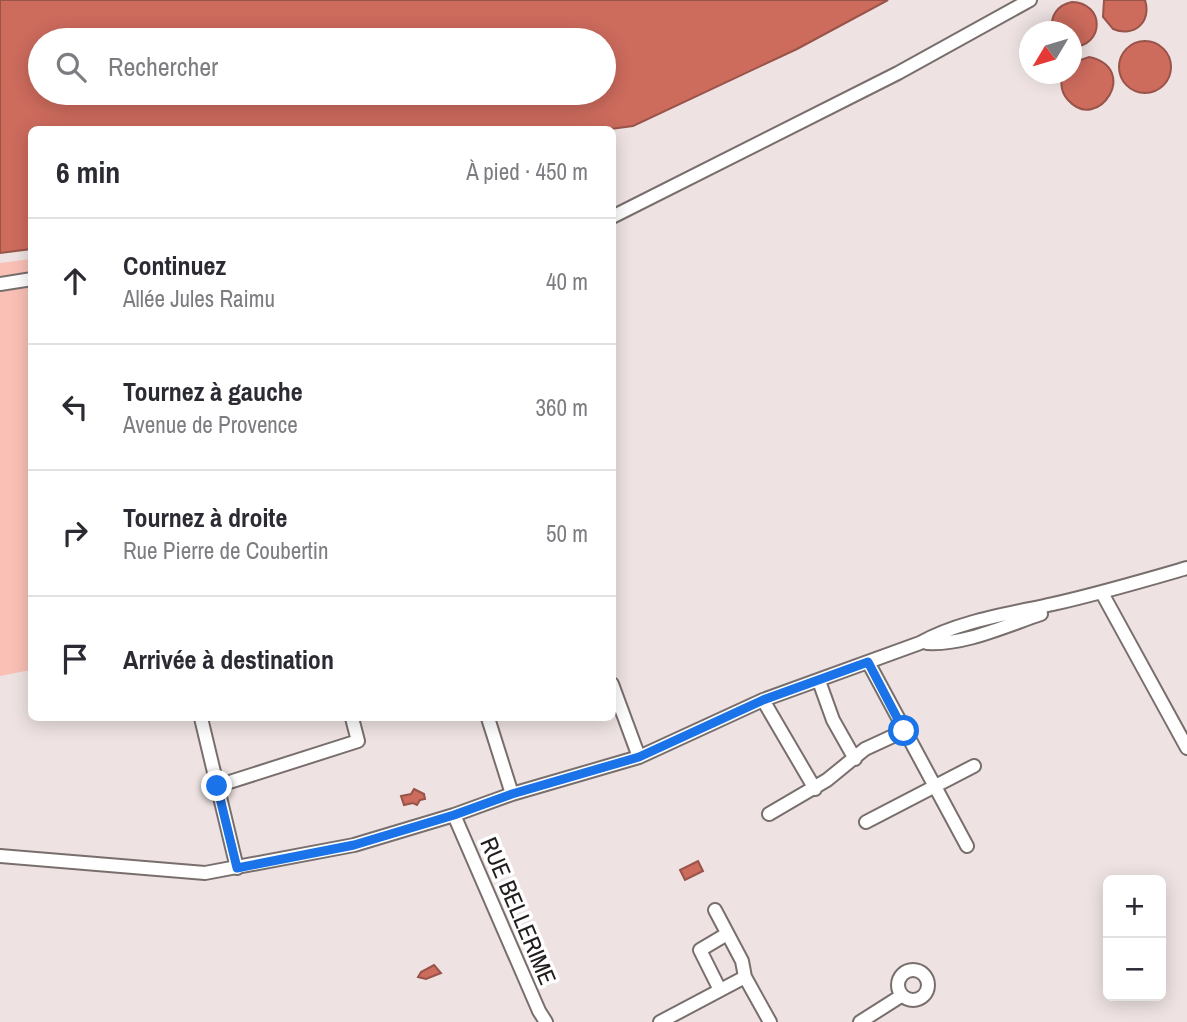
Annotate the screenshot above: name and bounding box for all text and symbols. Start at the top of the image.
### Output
north arrow [1019,21,1082,84]
search box [28,28,616,105]
icon: search [52,48,90,86]
text: Rechercher [108,49,218,84]
text: 6 min [56,152,120,192]
text: À pied · 450 m [466,156,588,187]
text: Continuez [123,248,226,283]
icon: ahead [56,262,94,300]
text: 40 m [546,266,588,297]
text: Allée Jules Raimu [123,283,275,314]
text: Tournez à gauche [123,374,303,409]
icon: left [56,388,94,426]
text: 360 m [536,392,588,423]
text: Avenue de Provence [123,409,298,440]
text: Tournez à droite [123,500,287,535]
icon: right [56,514,94,552]
text: 50 m [546,518,588,549]
text: Rue Pierre de Coubertin [123,535,328,566]
icon: arrive [56,640,94,678]
text: Arrivée à destination [123,642,334,677]
route start [888,715,919,746]
route end [201,770,232,801]
street label: RUE BELLERIME [473,832,564,989]
map controls [1103,875,1166,1001]
button: + [1103,875,1166,938]
button: − [1103,938,1166,1001]

